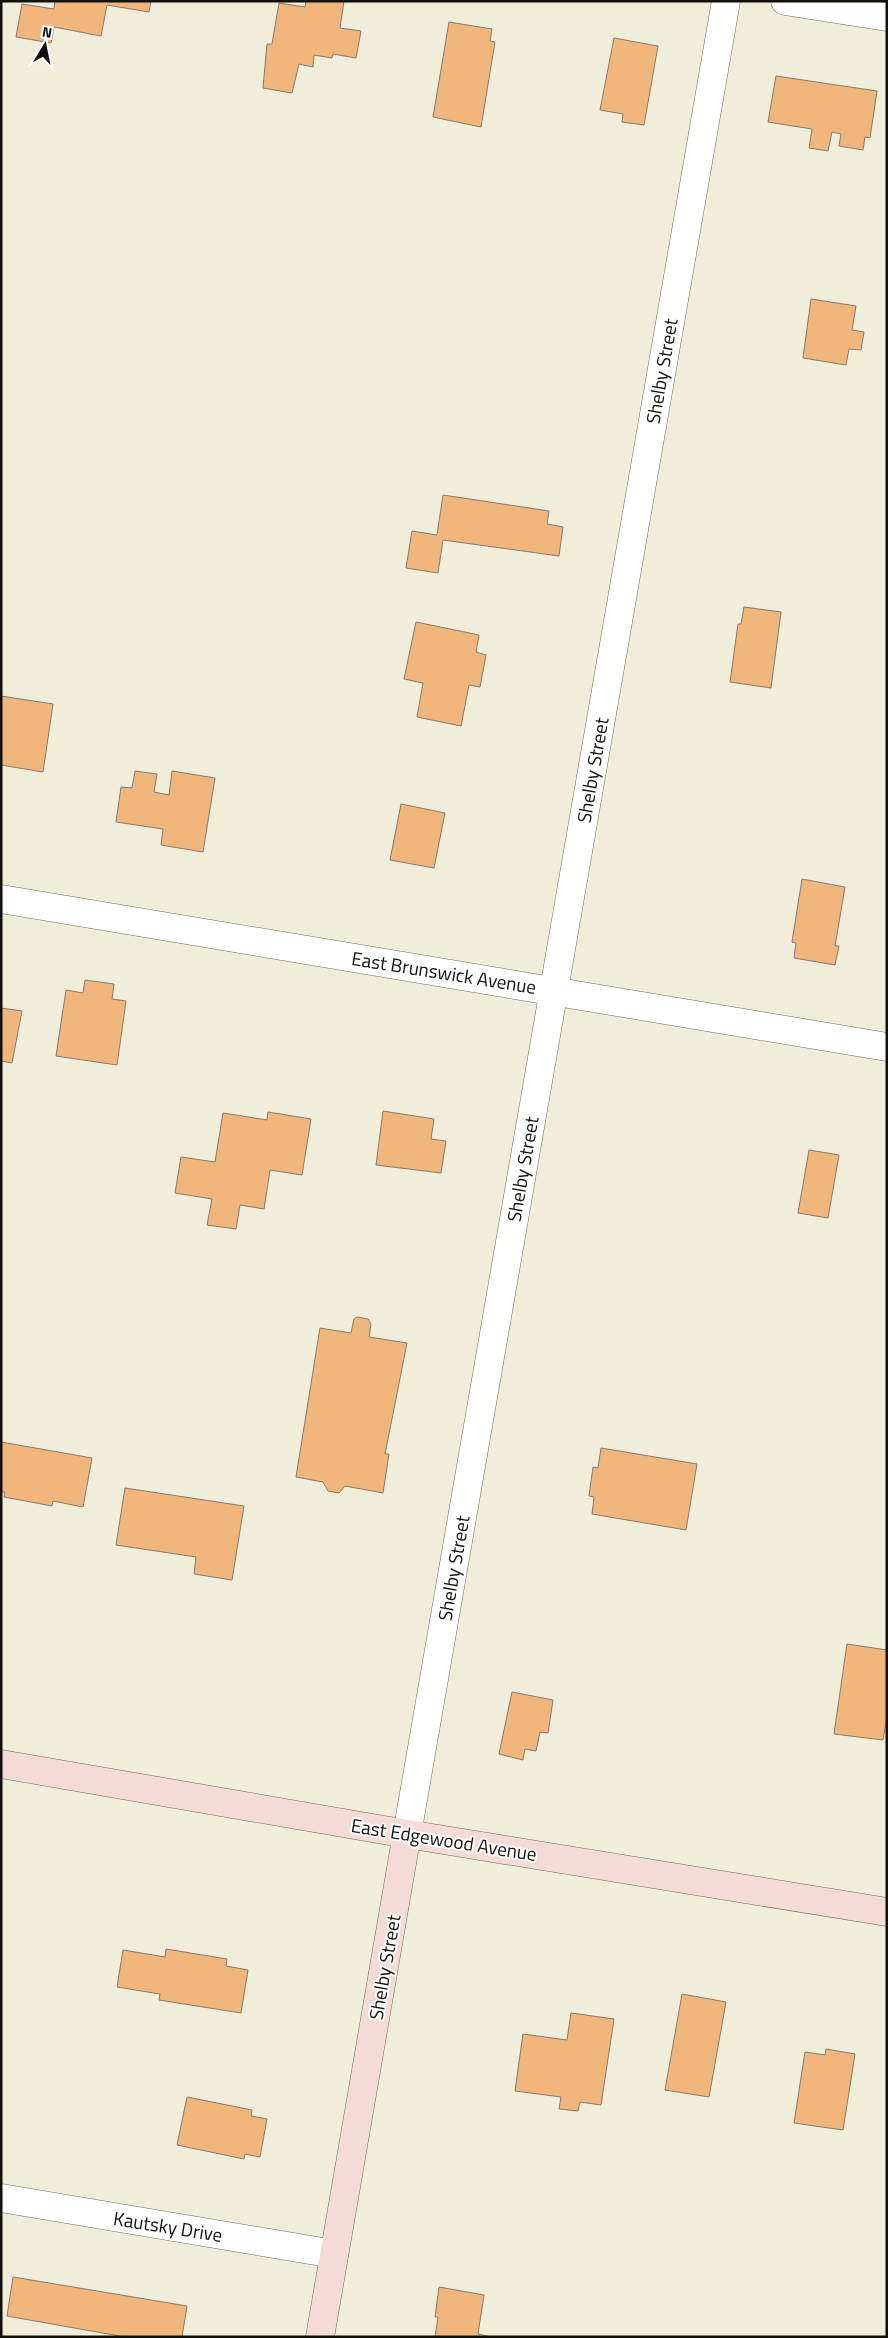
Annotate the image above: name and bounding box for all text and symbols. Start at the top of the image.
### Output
north arrow [20,20,70,70]
text: N [41,21,54,43]
street label: Shelby Street [637,316,685,426]
street label: Shelby Street [568,715,616,825]
street label: East Brunswick Avenue [350,943,538,1001]
street label: Shelby Street [498,1114,546,1224]
street label: Shelby Street [429,1513,477,1623]
street label: East Edgewood Avenue [349,1810,539,1868]
street label: Shelby Street [360,1912,408,2022]
street label: Kautsky Drive [111,2203,225,2249]

